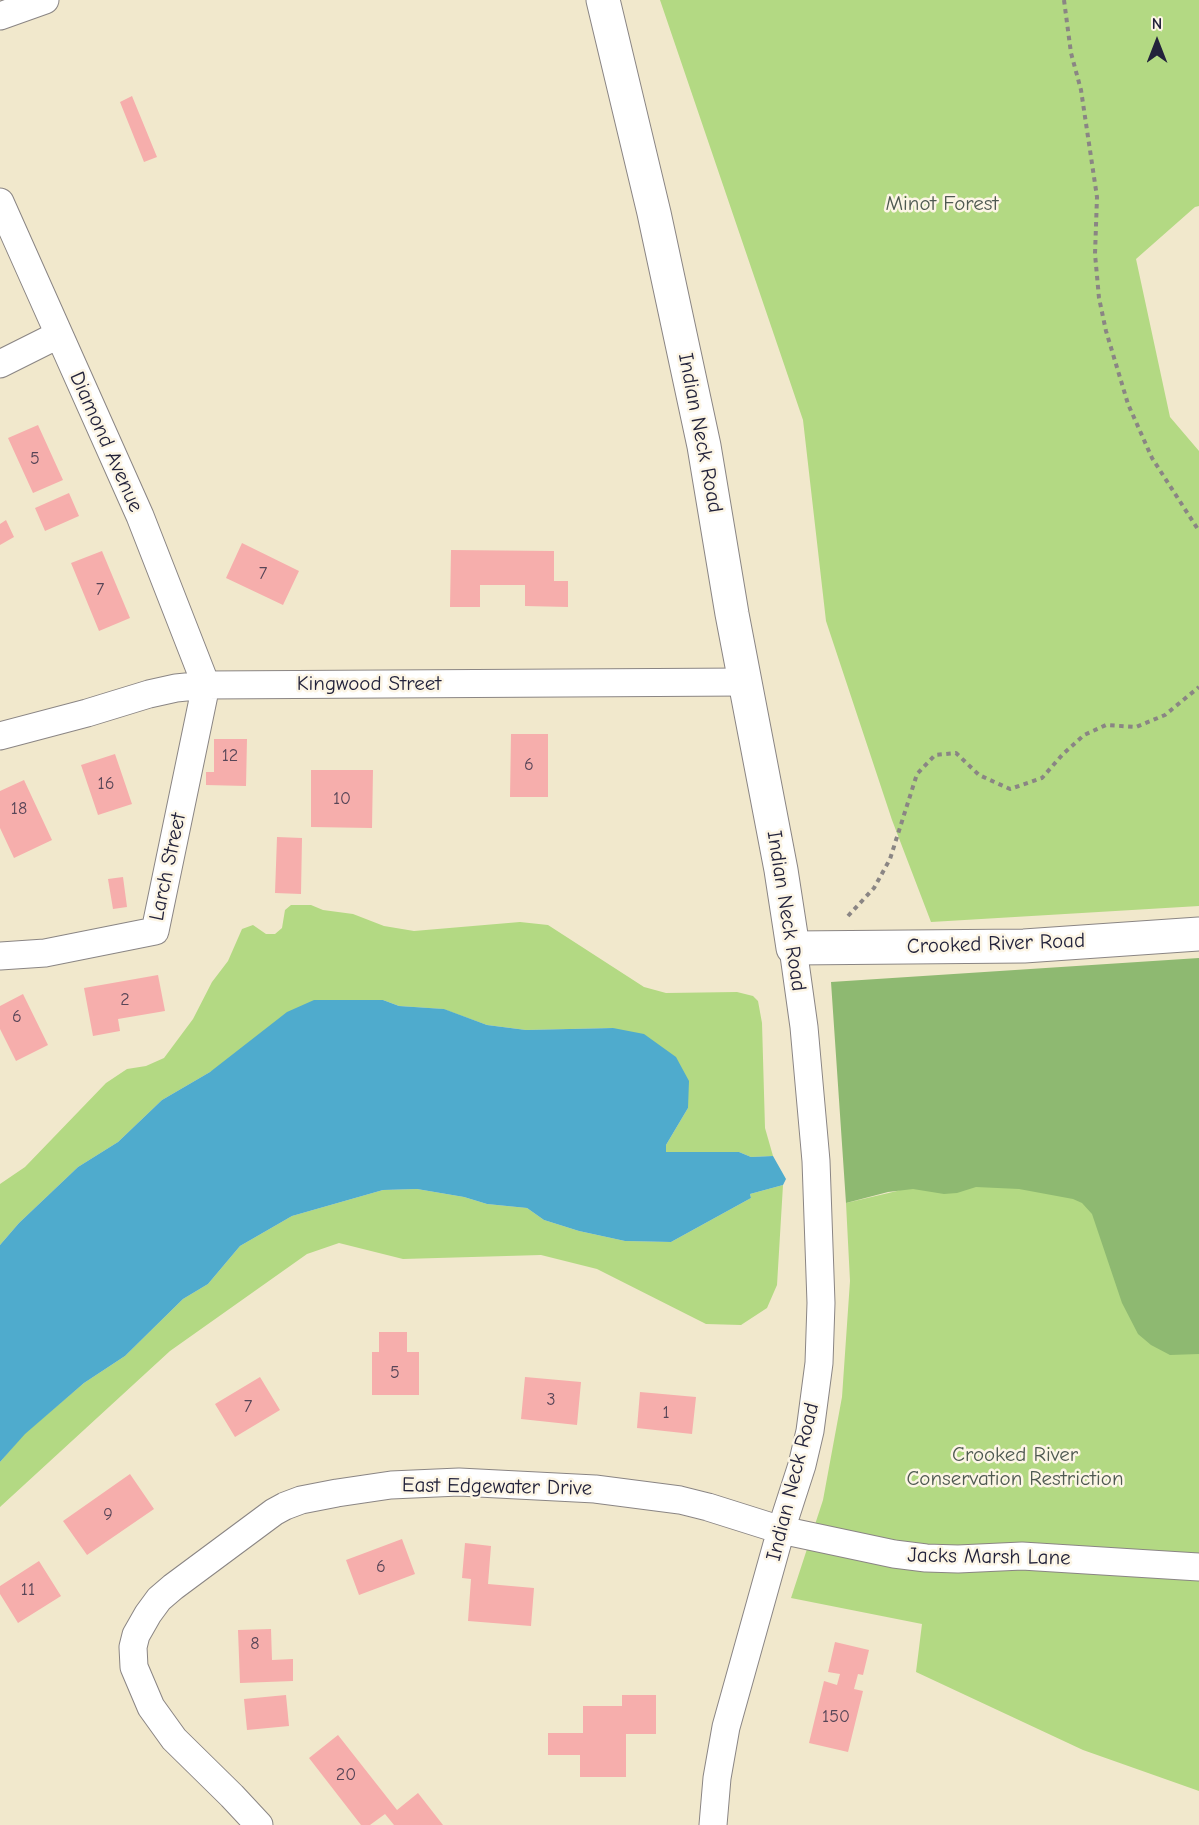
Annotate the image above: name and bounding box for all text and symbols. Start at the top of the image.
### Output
north arrow [1127,12,1187,72]
text: N [1152,15,1162,33]
park label: Minot Forest [885,191,999,217]
street label: Indian Neck Road [672,351,728,515]
street label: Diamond Avenue [64,368,148,516]
house number: 5 [30,448,40,470]
house number: 7 [259,563,267,585]
house number: 7 [96,579,104,601]
street label: Kingwood Street [297,671,441,697]
house number: 12 [222,745,238,767]
house number: 6 [524,754,534,776]
house number: 16 [98,773,114,795]
house number: 10 [333,788,351,810]
house number: 18 [11,798,27,820]
street label: Larch Street [144,811,192,923]
street label: Indian Neck Road [761,829,811,993]
street label: Crooked River Road [906,928,1086,960]
house number: 2 [120,989,130,1011]
house number: 6 [12,1006,22,1028]
house number: 5 [390,1362,400,1384]
house number: 3 [546,1389,556,1411]
house number: 7 [244,1396,252,1418]
street label: Indian Neck Road [761,1400,825,1564]
house number: 1 [662,1402,670,1424]
park label: Crooked River Conservation Restriction [906,1442,1124,1492]
street label: East Edgewater Drive [402,1473,592,1501]
house number: 9 [103,1504,113,1526]
street label: Jacks Marsh Lane [907,1543,1071,1571]
house number: 6 [376,1556,386,1578]
house number: 11 [21,1579,35,1601]
house number: 8 [250,1633,260,1655]
house number: 150 [822,1706,850,1728]
house number: 20 [336,1764,356,1786]

